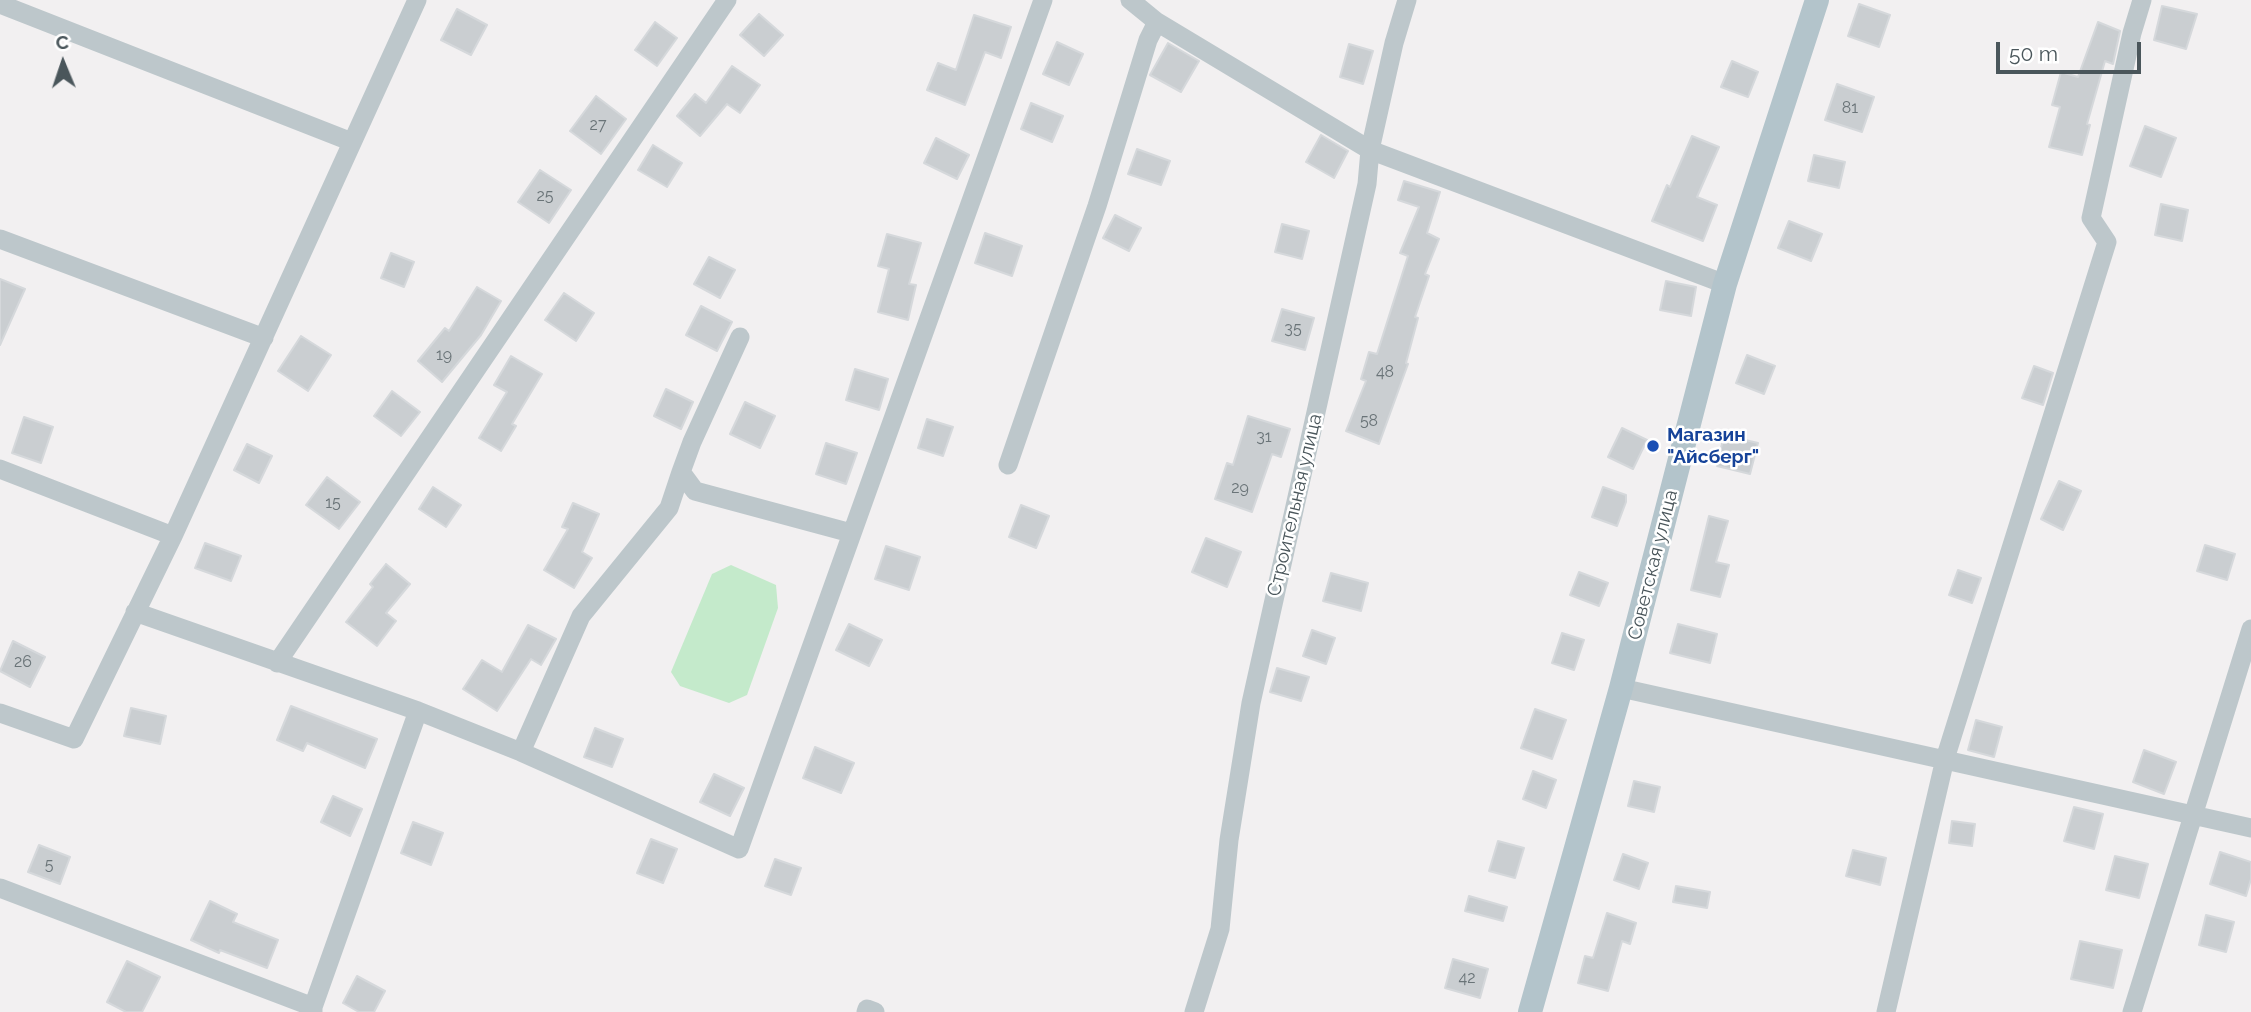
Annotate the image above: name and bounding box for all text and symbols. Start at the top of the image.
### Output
north arrow [28,28,98,98]
scale bar [1999,28,2144,72]
text: С [55,31,69,53]
text: 50 m [2009,41,2058,66]
house number: 81 [1842,98,1858,118]
house number: 27 [590,115,606,135]
house number: 25 [536,186,554,206]
house number: 35 [1284,319,1302,339]
house number: 19 [436,345,452,365]
house number: 48 [1376,362,1394,382]
house number: 58 [1360,411,1378,431]
street label: Строительная улица [1263,412,1327,598]
place label: Магазин "Айсберг" [1667,424,1759,468]
house number: 31 [1256,427,1272,447]
marker: Магазин "Айсберг" [1645,438,1661,454]
house number: 29 [1231,478,1249,498]
street label: Советская улица [1623,488,1683,642]
house number: 15 [325,493,341,513]
house number: 26 [14,652,32,672]
house number: 5 [45,855,53,875]
house number: 42 [1458,968,1476,988]

